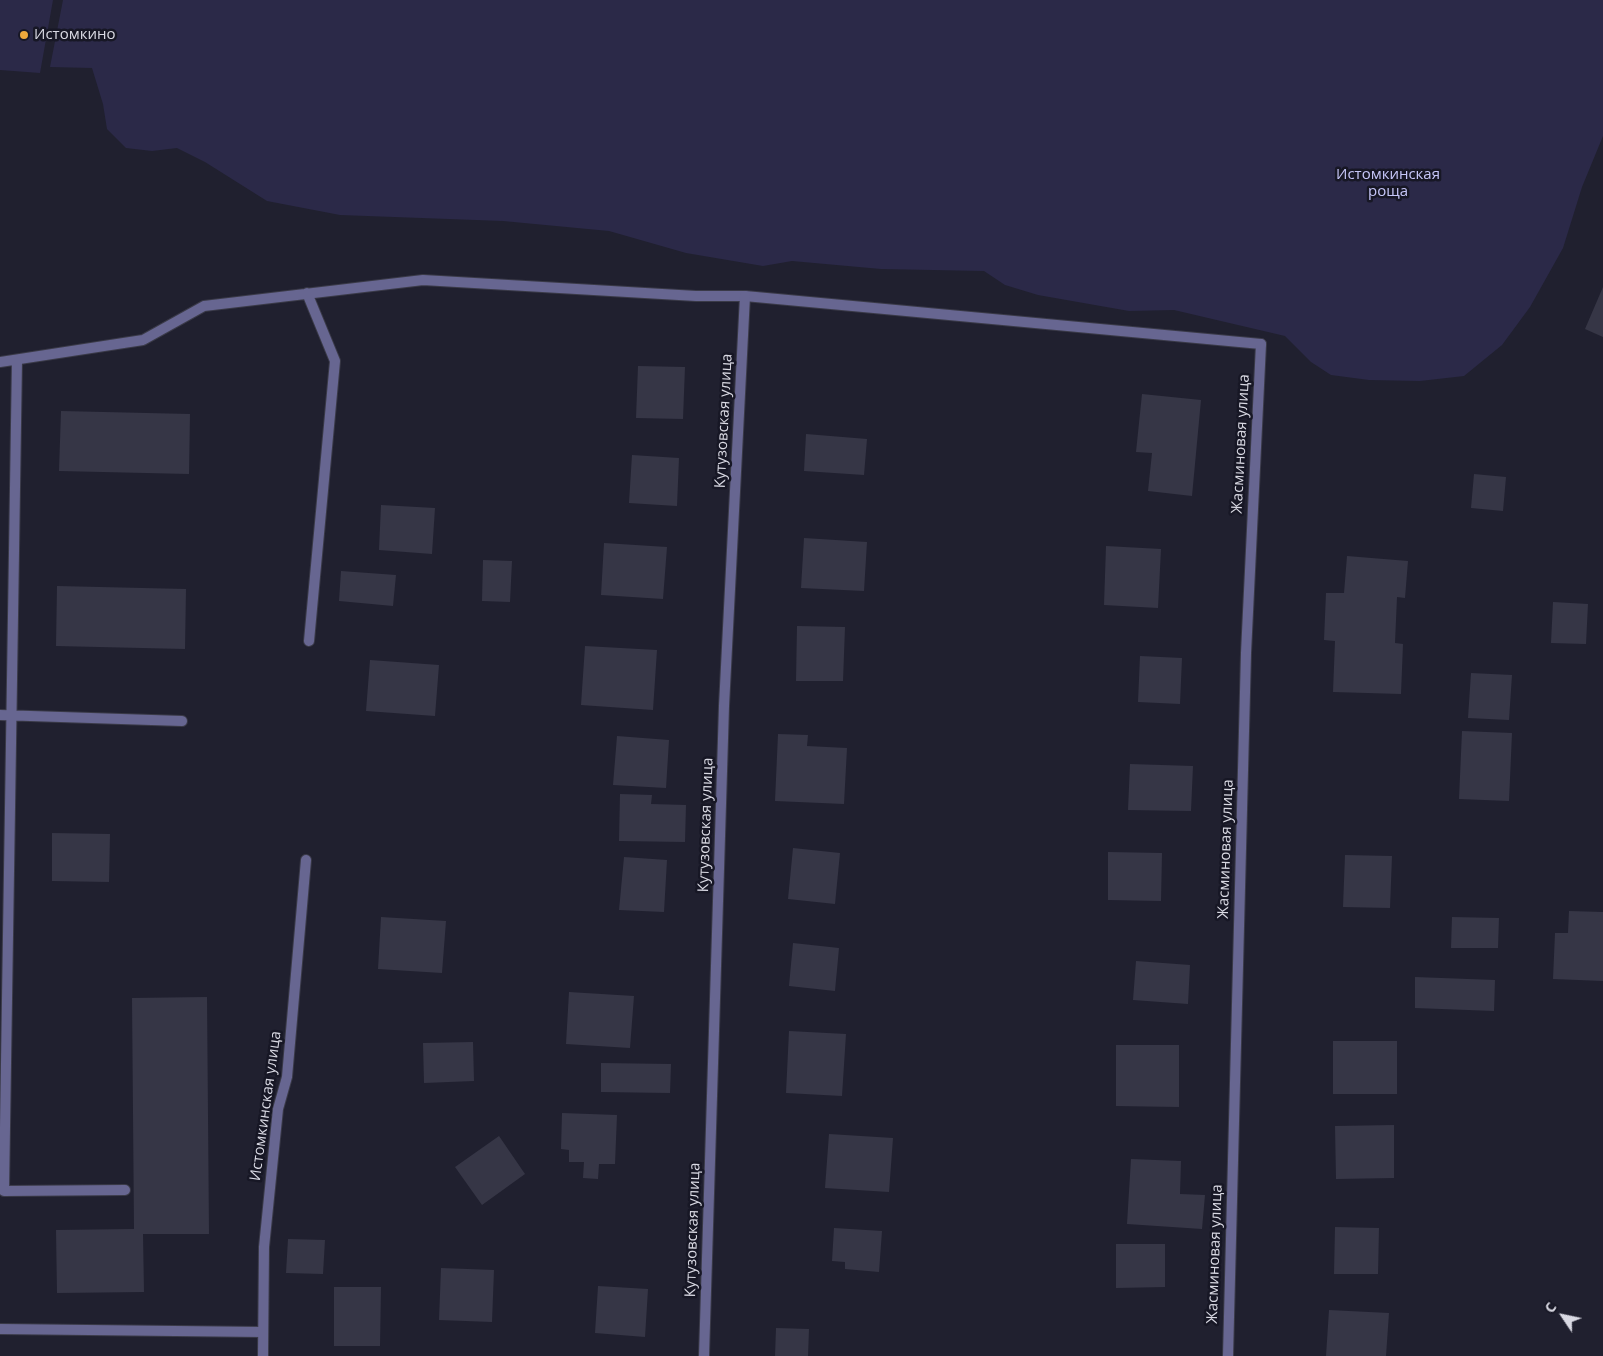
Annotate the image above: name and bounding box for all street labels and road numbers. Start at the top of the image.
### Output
street label: Кутузовская улица [711,353,737,489]
street label: Жасминовая улица [1228,374,1254,514]
street label: Кутузовская улица [695,757,717,893]
street label: Жасминовая улица [1215,779,1237,919]
street label: Истомкинская улица [247,1030,285,1182]
street label: Кутузовская улица [682,1162,704,1298]
street label: Жасминовая улица [1204,1184,1226,1324]

